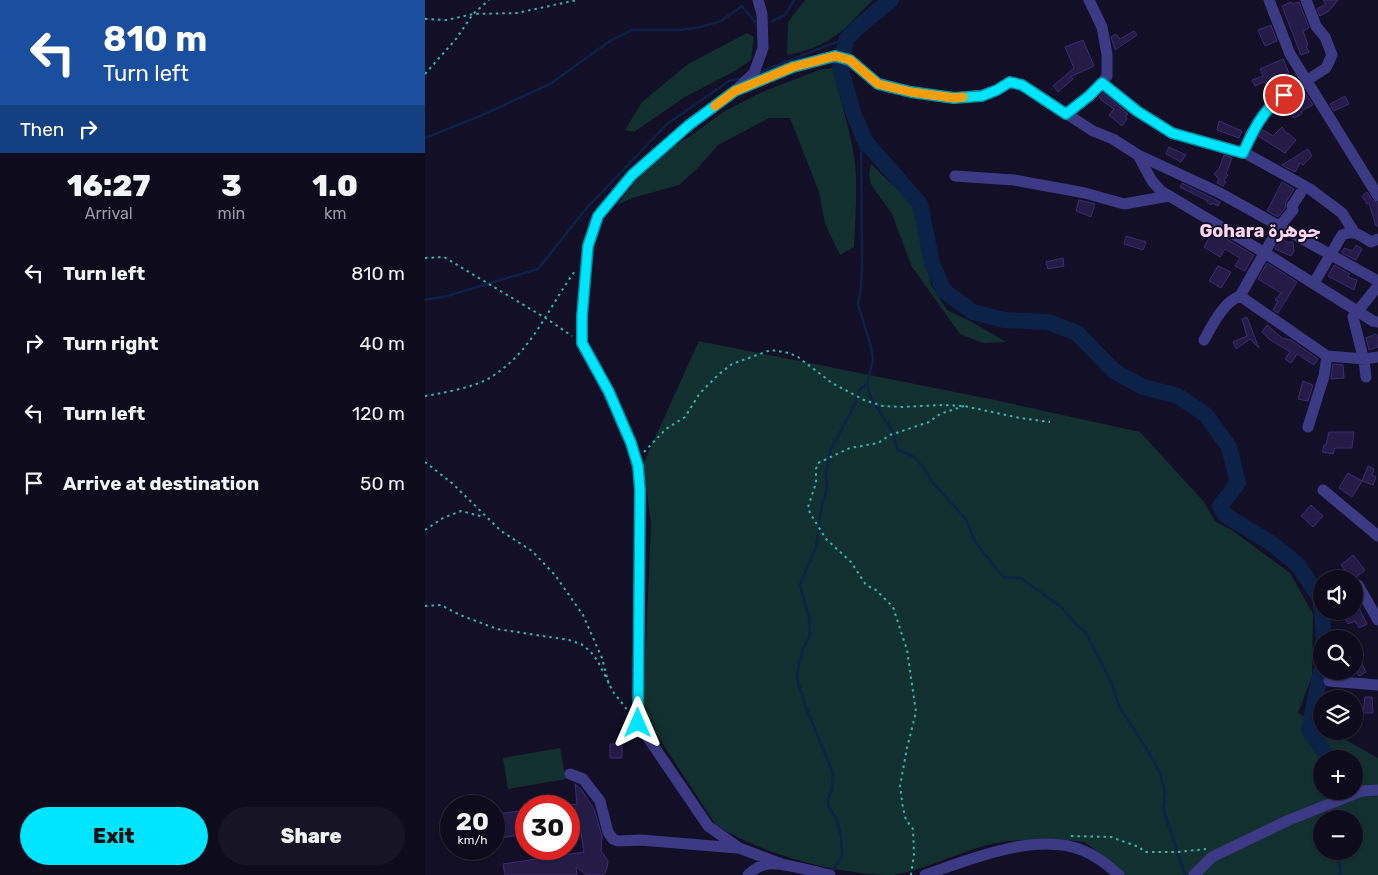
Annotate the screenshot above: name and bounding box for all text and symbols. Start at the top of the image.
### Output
text: 810 m [103,18,207,60]
icon: left [20,20,85,85]
text: Turn left [103,60,189,87]
pin [1263,74,1305,116]
icon: arrive [1270,81,1298,109]
icon: right [74,115,102,143]
text: Then [20,118,64,141]
text: 16:27 [67,168,150,204]
text: 3 [221,168,242,204]
text: 1.0 [312,168,358,204]
text: Arrival [85,204,133,223]
text: min [218,204,245,223]
text: km [324,204,346,223]
district label: Gohara جوهرة [1199,220,1321,242]
icon: left [20,259,48,287]
text: Turn left [63,262,145,285]
text: 810 m [351,262,405,285]
icon: right [20,329,48,357]
text: Turn right [63,332,158,355]
text: 40 m [360,332,405,355]
icon: left [20,399,48,427]
text: Turn left [63,402,145,425]
text: 120 m [352,402,405,425]
icon: arrive [20,469,48,497]
text: Arrive at destination [63,472,259,495]
text: 50 m [360,472,405,495]
map controls [1313,570,1363,860]
button: sound [1313,570,1363,620]
button: search [1313,630,1363,680]
button: layers [1313,690,1363,740]
position arrow [611,696,663,748]
button: + [1313,750,1363,800]
speed limit sign: 30 [515,795,580,860]
button: Exit [20,807,208,865]
button: Share [218,807,405,865]
text: 20 [456,807,489,836]
button: − [1313,810,1363,860]
text: km/h [458,833,487,847]

